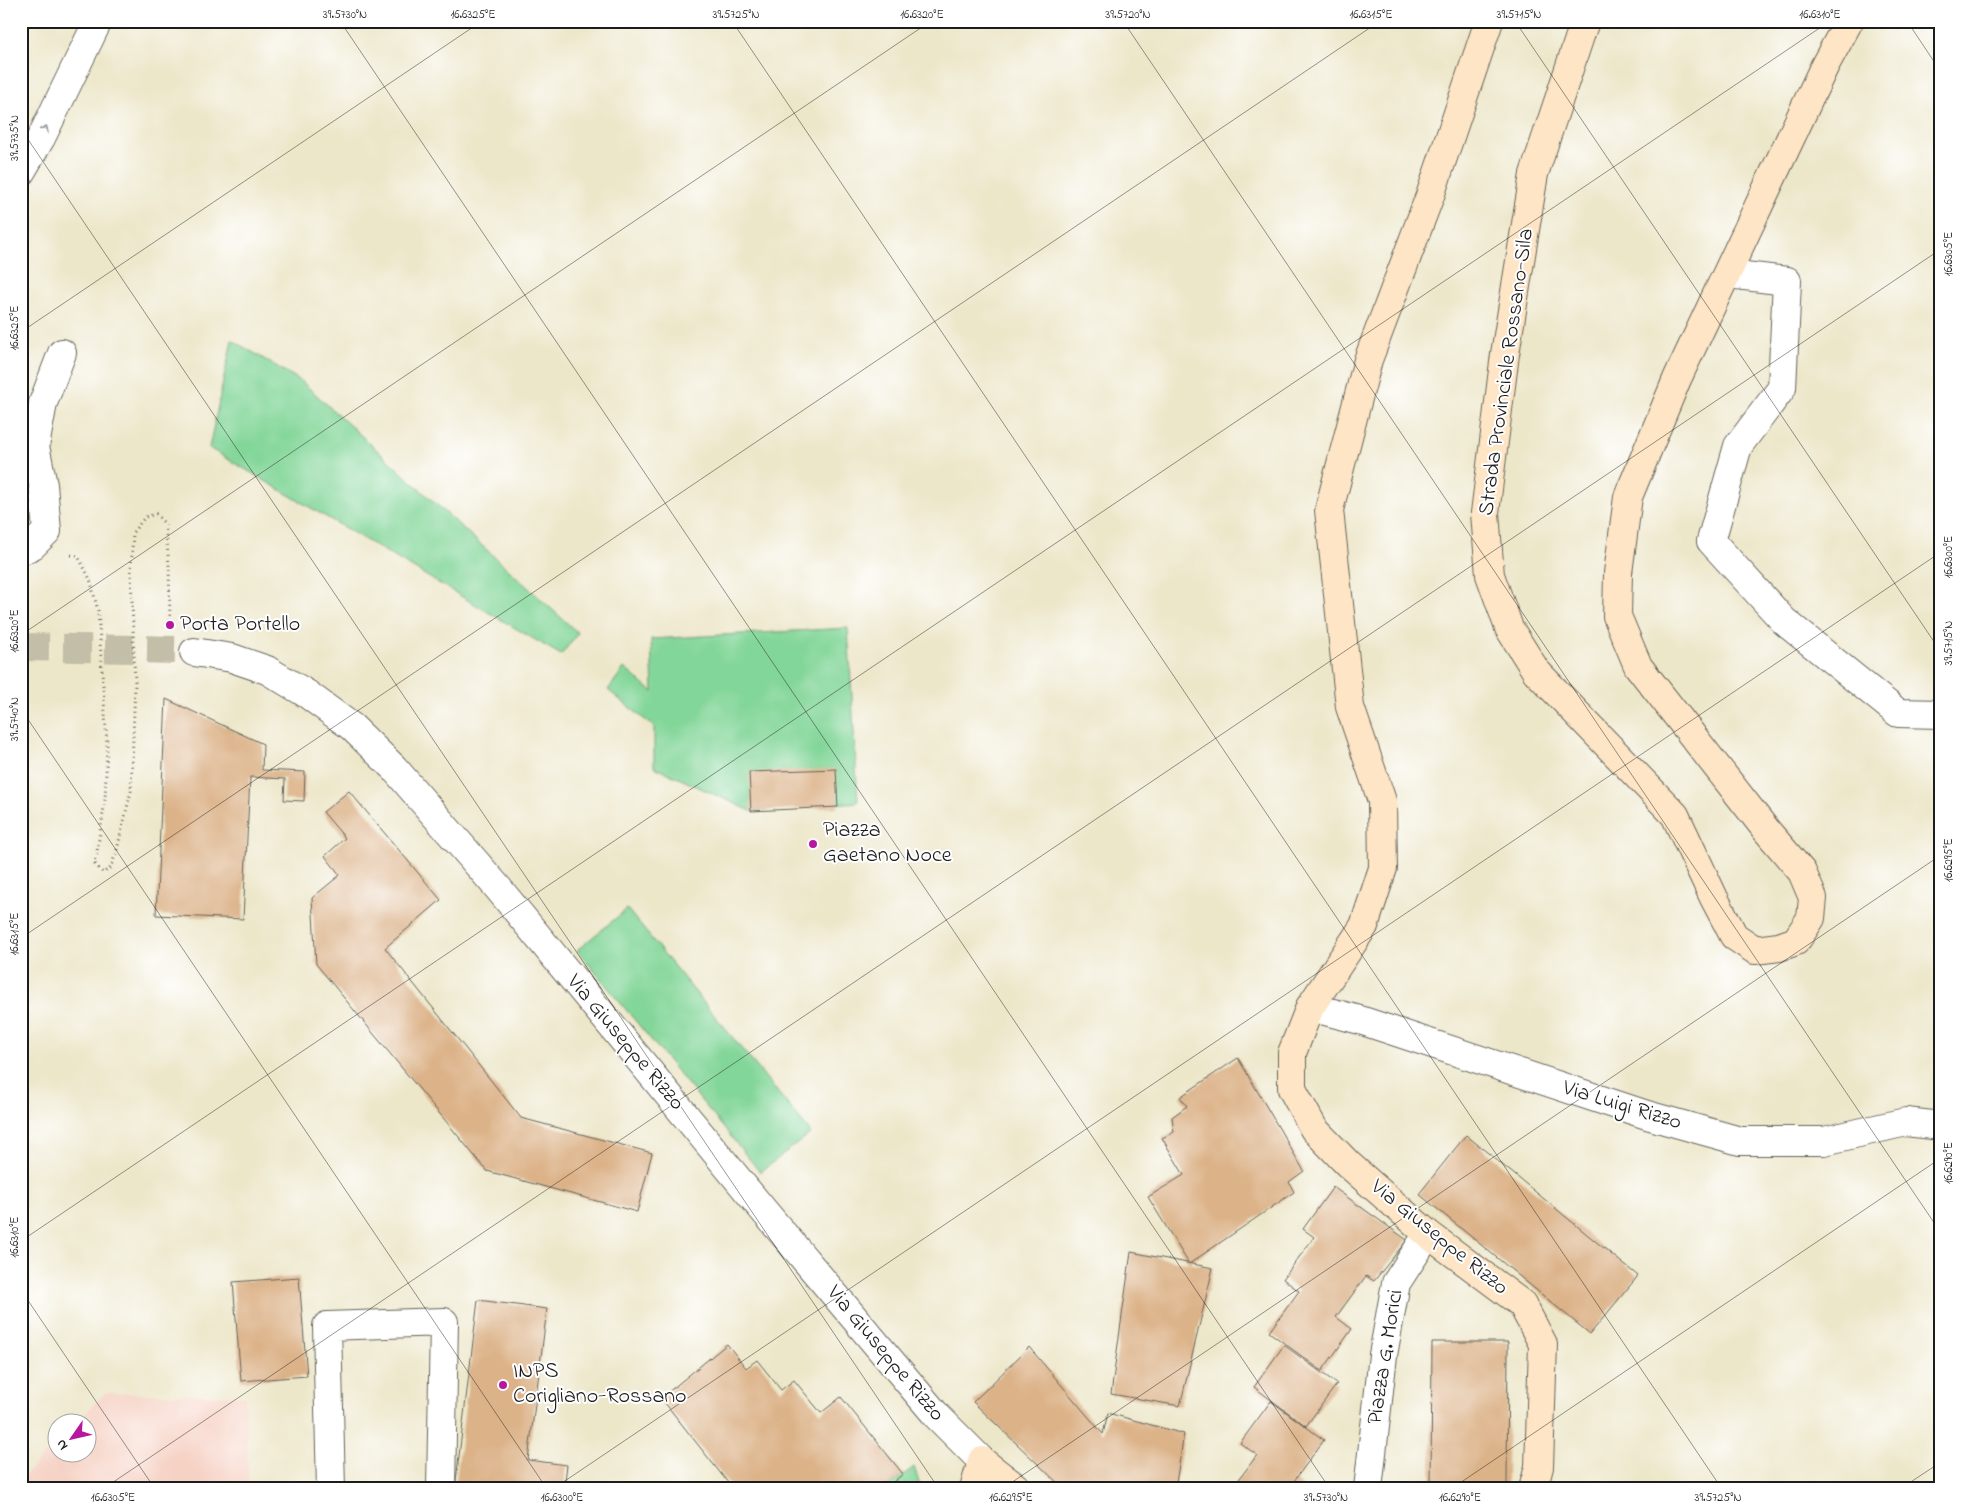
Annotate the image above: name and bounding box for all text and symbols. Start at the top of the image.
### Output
text: 39.5730°N [323,6,367,24]
text: 16.6325°E [450,6,496,24]
text: 39.5725°N [713,6,759,24]
text: 16.6320°E [900,6,944,24]
text: 39.5720°N [1105,6,1151,24]
text: 16.6315°E [1350,6,1392,24]
text: 39.5715°N [1497,6,1541,24]
text: 16.6310°E [1799,6,1841,24]
text: 39.5735°N [6,115,24,161]
one-way arrow [39,125,49,134]
street label: Strada Provinciale Rossano-Sila [1471,226,1543,518]
text: 16.6305°E [1940,232,1958,276]
text: 16.6325°E [6,305,24,351]
text: 16.6300°E [1940,536,1958,578]
text: 16.6320°E [6,609,24,653]
place label: Porta Portello [180,609,300,641]
marker: Porta Portello [164,619,176,631]
text: 39.5715°N [1940,621,1958,665]
text: 39.5740°N [6,697,24,741]
place label: Piazza Gaetano Noce [823,815,952,872]
marker: Piazza Gaetano Noce [807,838,819,850]
text: 16.6295°E [1940,838,1958,882]
text: 16.6315°E [6,913,24,955]
street label: Via Giuseppe Rizzo [558,967,692,1118]
street label: Via Luigi Rizzo [1557,1072,1685,1140]
text: 16.6290°E [1940,1142,1958,1184]
street label: Via Giuseppe Rizzo [1362,1172,1515,1304]
text: 16.6310°E [6,1216,24,1258]
street label: Via Giuseppe Rizzo [818,1278,952,1429]
street label: Piazza G. Morici [1360,1287,1412,1427]
place label: INPS Corigliano-Rossano [513,1356,687,1414]
marker: INPS Corigliano-Rossano [497,1379,509,1391]
north arrow [48,1412,98,1462]
text: N [51,1435,74,1454]
text: 16.6305°E [91,1489,135,1507]
text: 16.6300°E [541,1489,583,1507]
text: 16.6295°E [989,1489,1033,1507]
text: 39.5730°N [1304,1489,1348,1507]
text: 16.6290°E [1439,1489,1481,1507]
text: 39.5725°N [1695,1489,1741,1507]

